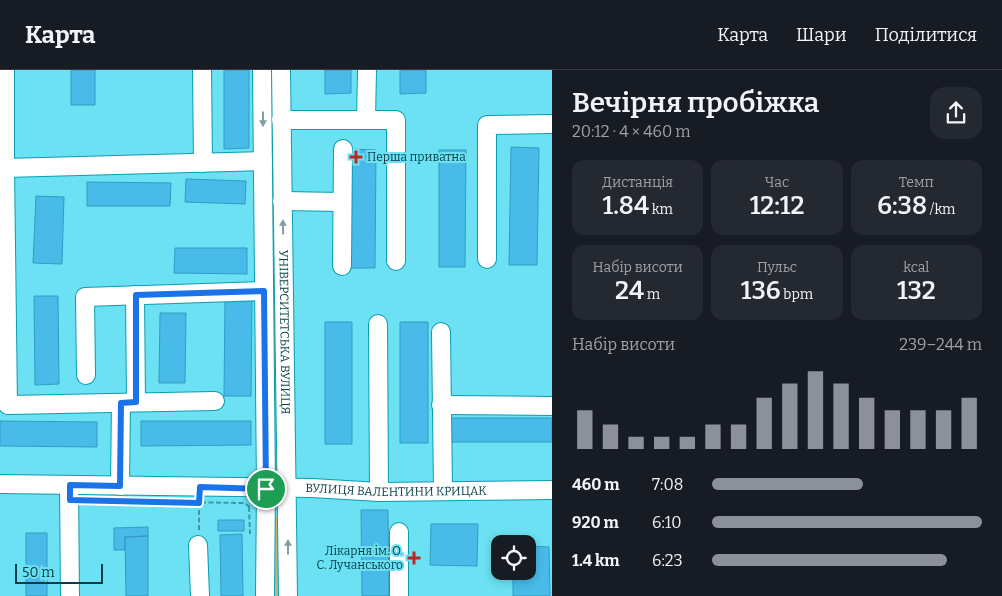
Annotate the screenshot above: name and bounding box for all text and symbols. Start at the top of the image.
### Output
text: Карта [25,21,95,49]
text: Карта [717,24,768,46]
text: Шари [796,24,847,46]
text: Поділитися [875,24,977,46]
text: Вечірня пробіжка [572,86,819,119]
button: share [930,87,982,139]
one-way arrow [259,111,267,127]
text: 20:12 · 4 × 460 m [572,122,691,141]
marker: Перша приватна [349,150,363,164]
place label: Перша приватна [367,150,466,164]
text: Дистанція [602,174,673,191]
text: Час [765,174,789,191]
text: Темп [899,174,934,191]
text: 1.84 [603,191,649,221]
text: 12:12 [750,191,804,221]
text: 6:38 [877,191,927,221]
text: km [649,201,673,218]
text: /km [927,201,955,218]
one-way arrow [278,219,286,235]
street label: УНІВЕРСИТЕТСЬКА ВУЛИЦЯ [276,250,293,414]
text: Набір висоти [593,259,683,276]
text: Пульс [757,259,797,276]
text: kcal [903,259,929,276]
text: 24 [615,276,644,306]
text: 136 [741,276,781,306]
text: 132 [897,276,936,306]
text: m [644,286,660,303]
text: bpm [781,286,813,303]
text: Набір висоти [572,335,675,354]
text: 239–244 m [899,335,982,354]
pin [245,468,287,510]
icon: arrive [252,475,280,503]
text: 460 m [572,475,620,494]
text: 7:08 [652,475,683,494]
street label: ВУЛИЦЯ ВАЛЕНТИНИ КРИЦАК [305,481,487,499]
text: 920 m [572,513,619,532]
text: 6:10 [652,513,682,532]
map controls [491,535,536,580]
button: locate [491,535,536,580]
one-way arrow [284,539,292,555]
place label: Лікарня ім. О. С. Лучанського [317,544,403,572]
marker: Лікарня ім. О. С. Лучанського [407,551,421,565]
text: 1.4 km [572,551,620,570]
text: 6:23 [652,551,683,570]
scale bar [15,561,102,584]
text: 50 m [22,564,55,581]

